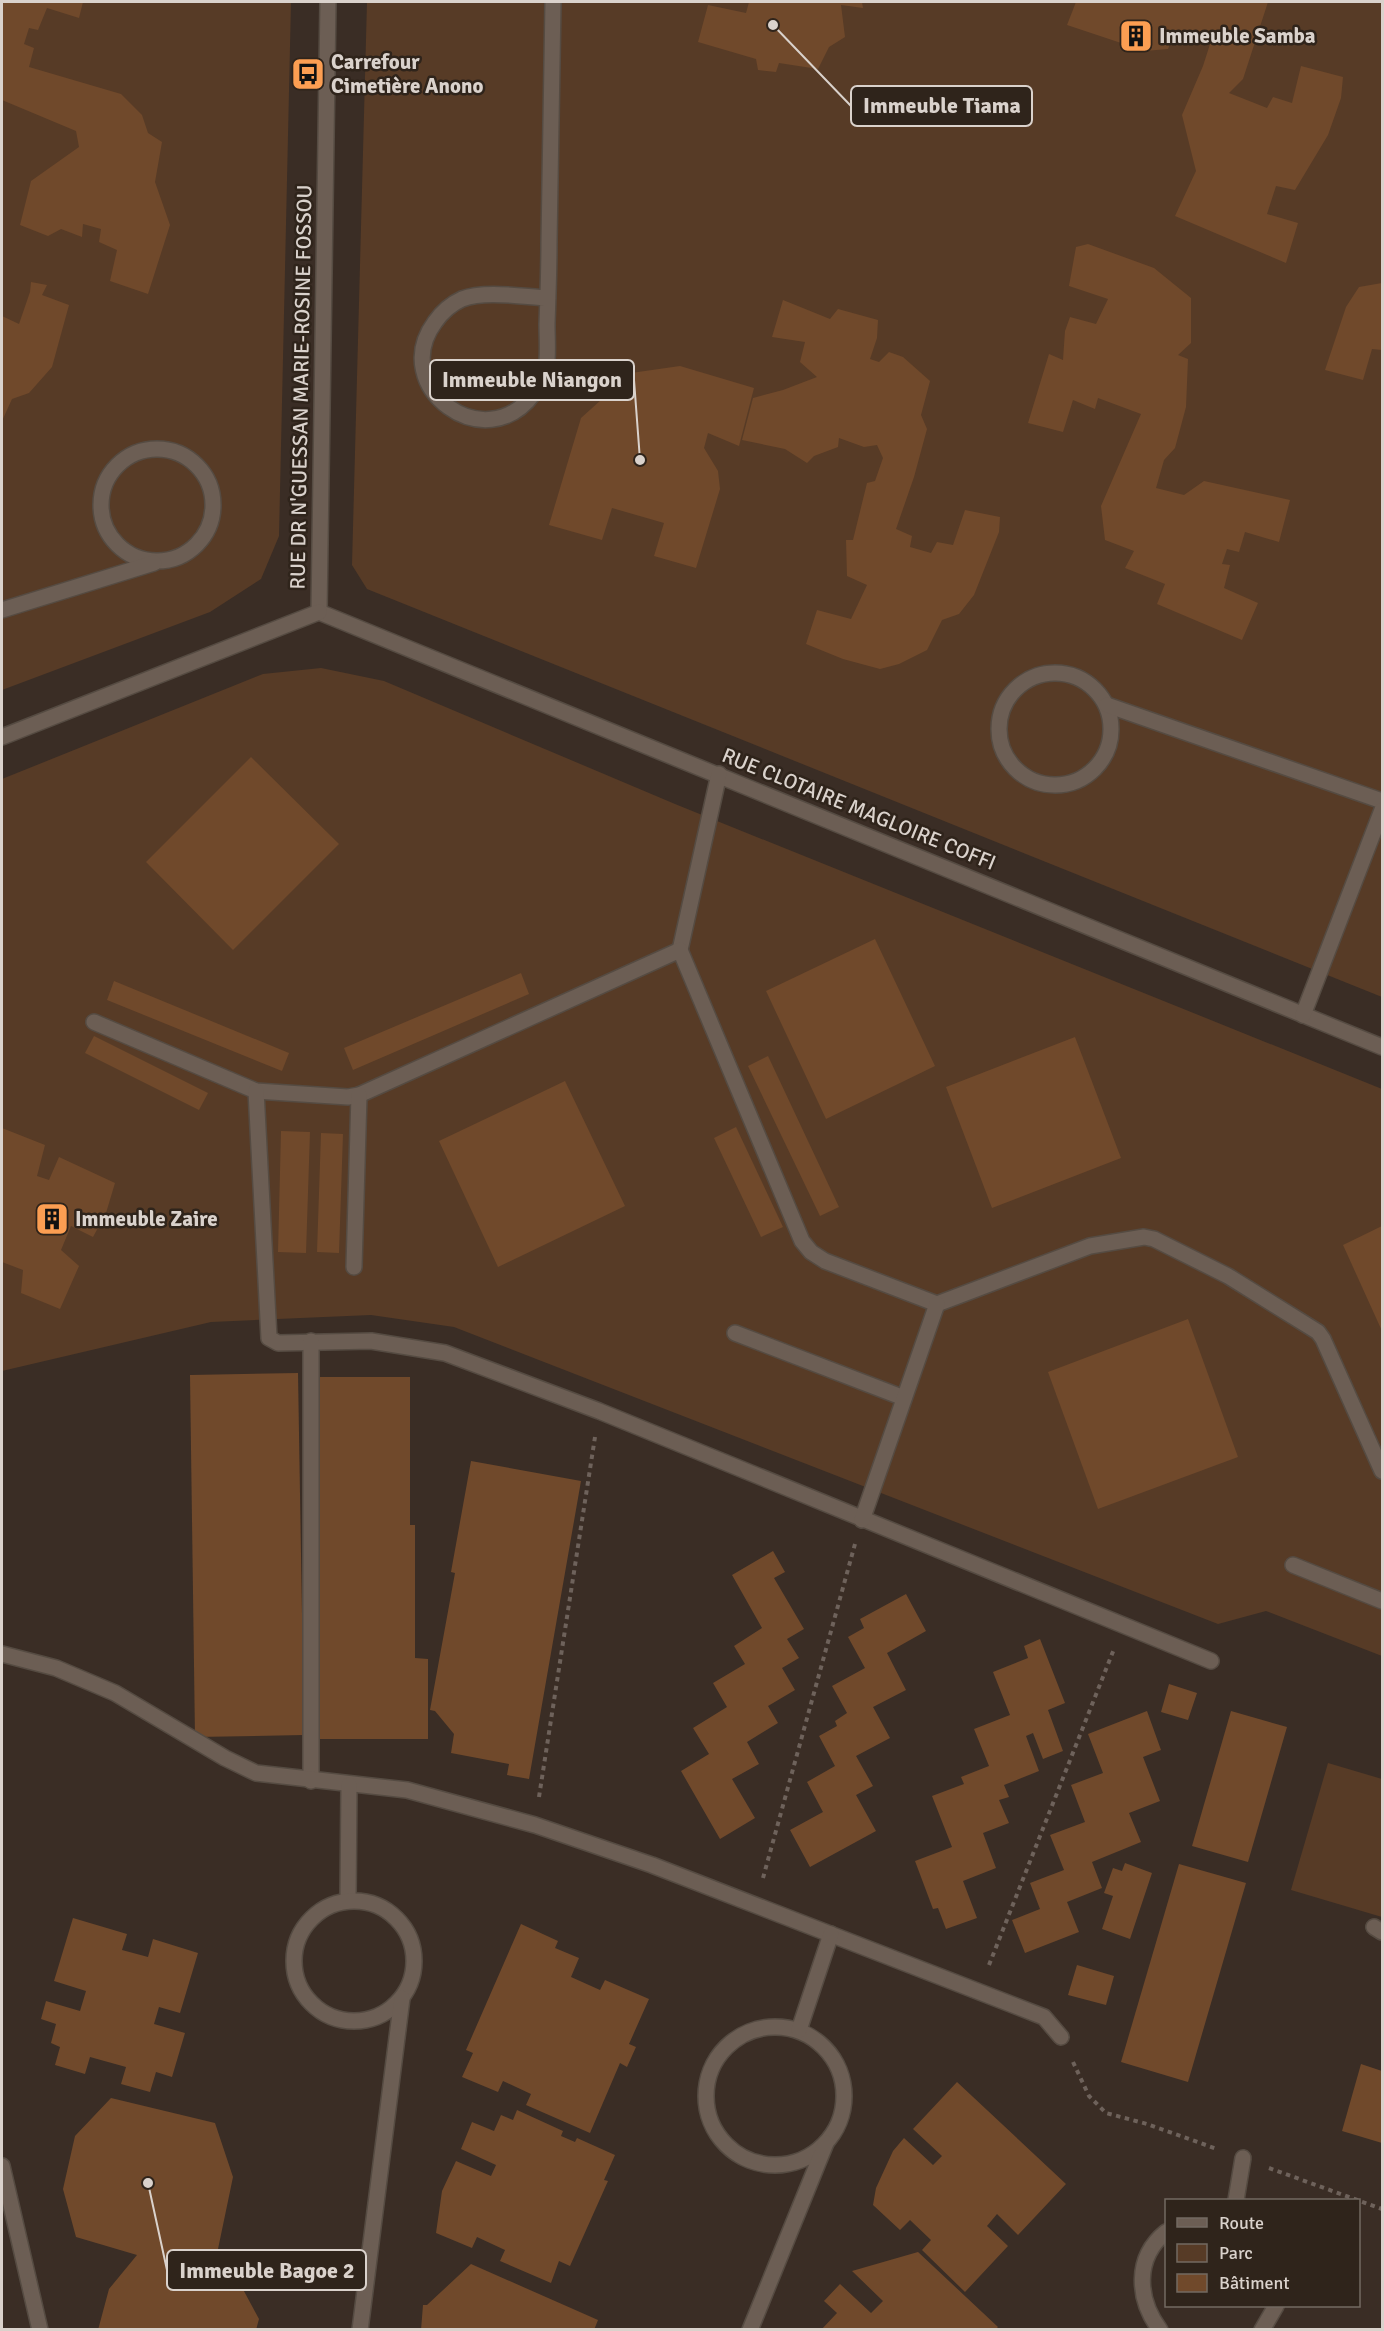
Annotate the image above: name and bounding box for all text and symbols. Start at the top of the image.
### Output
building icon: Immeuble Samba [1118,18,1154,54]
place label: Immeuble Samba [1159,23,1316,49]
place label: Carrefour Cimetière Anono [331,49,483,99]
bus stop icon: Carrefour Cimetière Anono [290,56,326,92]
callout: Immeuble Tiama [851,86,1032,126]
text: Immeuble Tiama [863,92,1021,119]
street label: RUE DR N'GUESSAN MARIE-ROSINE FOSSOU [284,184,318,590]
callout: Immeuble Niangon [430,360,634,400]
text: Immeuble Niangon [442,366,622,393]
street label: RUE CLOTAIRE MAGLOIRE COFFI [718,742,1000,876]
building icon: Immeuble Zaire [34,1201,70,1237]
place label: Immeuble Zaire [75,1206,218,1232]
legend [1165,2199,1360,2307]
text: Route [1219,2212,1264,2234]
text: Parc [1219,2242,1253,2264]
callout: Immeuble Bagoe 2 [167,2250,366,2290]
text: Immeuble Bagoe 2 [179,2257,355,2284]
text: Bâtiment [1219,2272,1290,2294]

